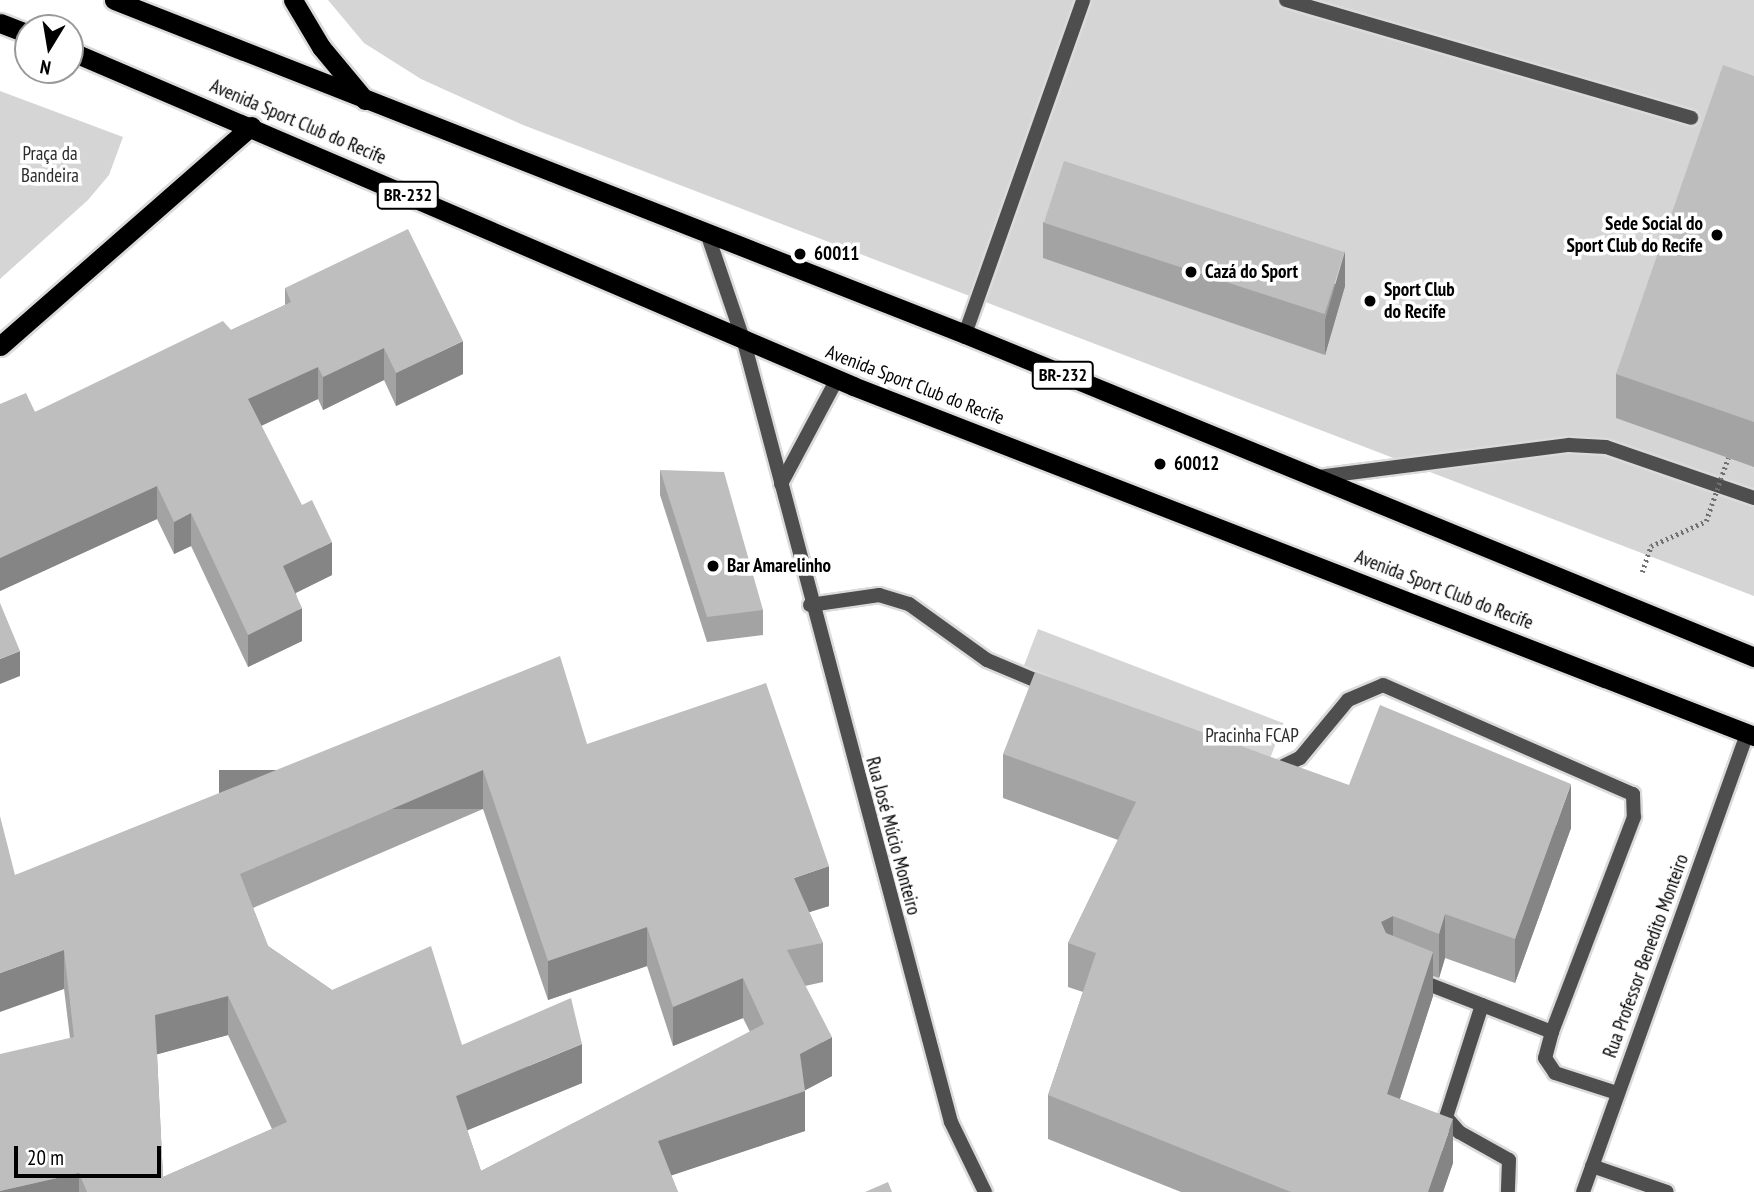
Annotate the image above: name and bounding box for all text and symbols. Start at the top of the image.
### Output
north arrow [14,14,84,84]
text: N [38,55,53,80]
street label: Avenida Sport Club do Recife [207,75,389,169]
park label: Praça da Bandeira [21,143,79,187]
road number: BR-232 [376,180,440,210]
place label: Sede Social do Sport Club do Recife [1566,213,1703,257]
marker: Sede Social do Sport Club do Recife [1709,227,1725,243]
place label: 60011 [814,243,859,265]
marker: 60011 [792,246,808,262]
place label: Cazá do Sport [1205,261,1298,283]
marker: Cazá do Sport [1183,264,1199,280]
place label: Sport Club do Recife [1384,279,1455,323]
marker: Sport Club do Recife [1362,293,1378,309]
street label: Avenida Sport Club do Recife [823,340,1007,430]
road number: BR-232 [1032,360,1094,390]
place label: 60012 [1174,453,1219,475]
marker: 60012 [1152,456,1168,472]
street label: Avenida Sport Club do Recife [1352,545,1536,635]
place label: Bar Amarelinho [727,555,832,577]
marker: Bar Amarelinho [705,558,721,574]
park label: Pracinha FCAP [1205,725,1299,747]
street label: Rua José Múcio Monteiro [861,754,925,918]
street label: Rua Professor Benedito Monteiro [1599,851,1693,1061]
scale bar [18,1132,164,1176]
text: 20 m [27,1144,64,1171]

